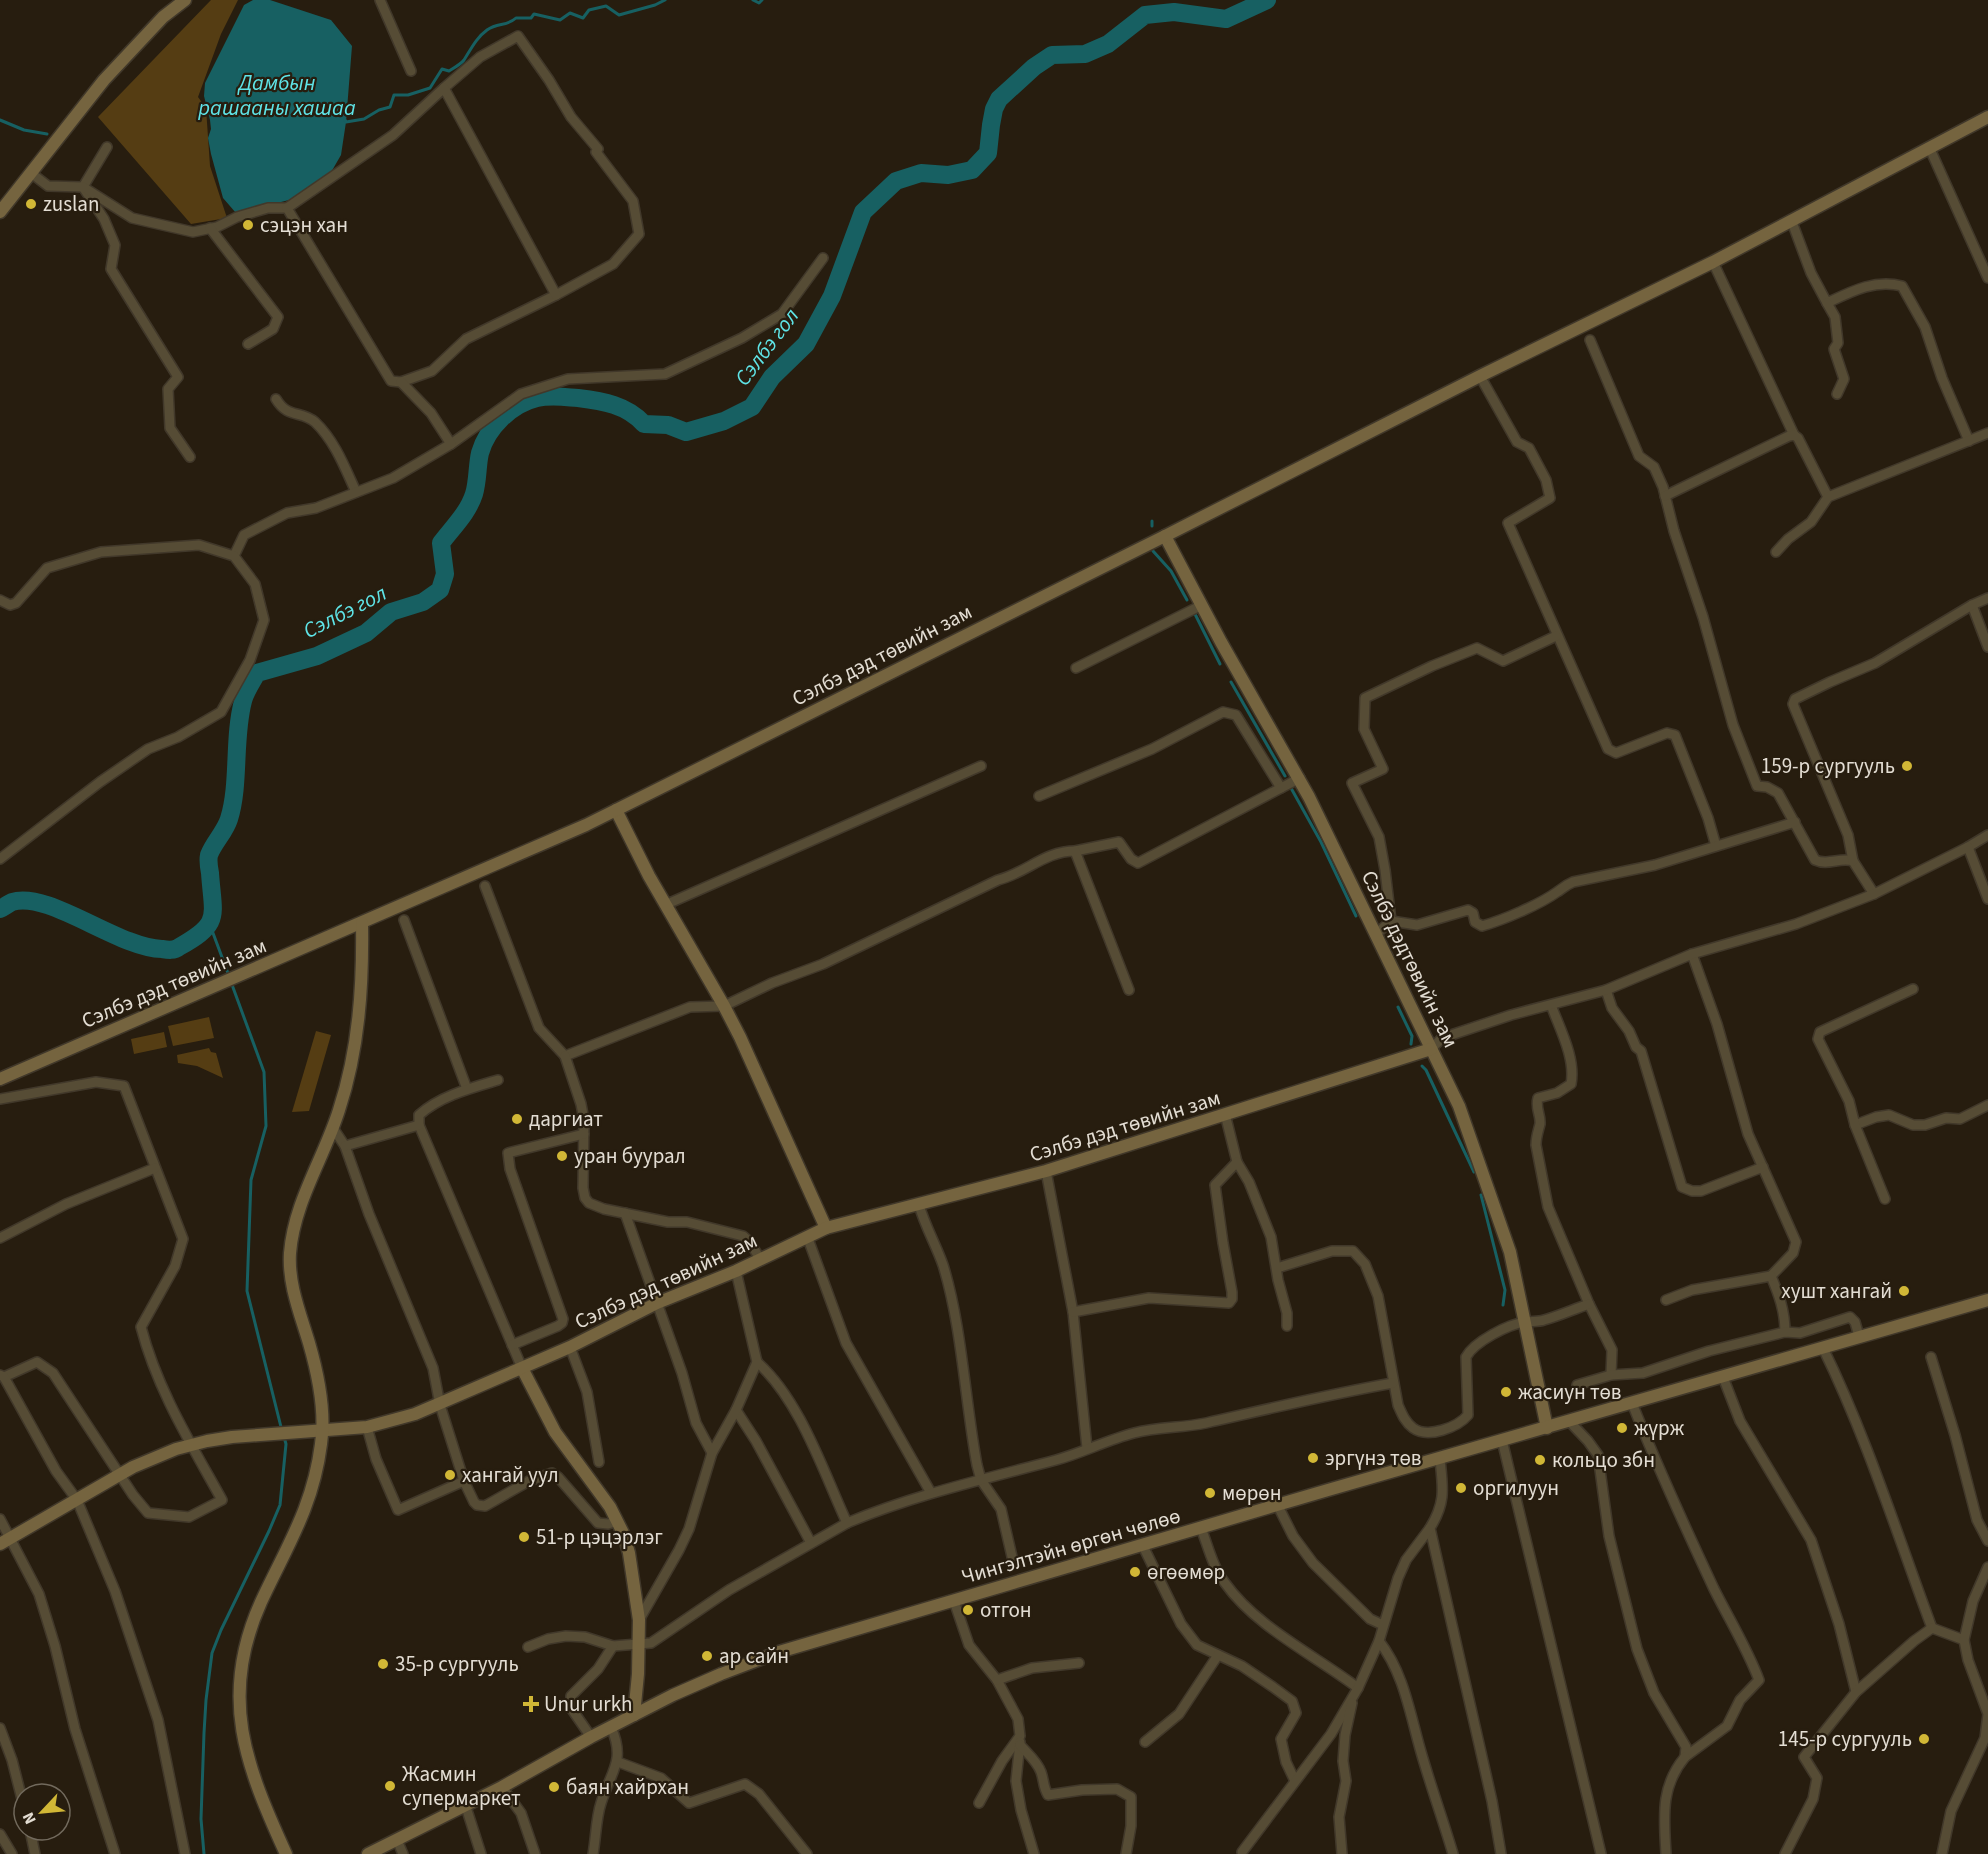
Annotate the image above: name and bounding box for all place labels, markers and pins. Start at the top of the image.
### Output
place label: zuslan [43,189,99,219]
marker: zuslan [24,197,38,211]
place label: сэцэн хан [260,210,348,240]
marker: сэцэн хан [241,218,255,232]
place label: 159-р сургууль [1761,751,1895,781]
marker: 159-р сургууль [1900,759,1914,773]
place label: даргиат [529,1104,603,1134]
marker: даргиат [510,1112,524,1126]
place label: уран буурал [574,1141,686,1171]
marker: уран буурал [555,1149,569,1163]
place label: хушт хангай [1781,1276,1892,1306]
marker: хушт хангай [1897,1284,1911,1298]
place label: жасиун төв [1518,1377,1622,1407]
marker: жасиун төв [1499,1385,1513,1399]
place label: жүрж [1634,1413,1685,1443]
marker: жүрж [1615,1421,1629,1435]
place label: эргүнэ төв [1325,1443,1421,1473]
place label: кольцо збн [1552,1445,1655,1475]
marker: эргүнэ төв [1306,1451,1320,1465]
marker: кольцо збн [1533,1453,1547,1467]
place label: хангай уул [462,1460,559,1490]
marker: хангай уул [443,1468,457,1482]
place label: оргилуун [1473,1473,1559,1503]
place label: мөрөн [1222,1478,1282,1508]
marker: оргилуун [1454,1481,1468,1495]
marker: мөрөн [1203,1486,1217,1500]
place label: 51-р цэцэрлэг [536,1522,663,1552]
marker: 51-р цэцэрлэг [517,1530,531,1544]
place label: өгөөмөр [1147,1557,1225,1587]
marker: өгөөмөр [1128,1565,1142,1579]
place label: отгон [980,1595,1032,1625]
marker: отгон [961,1603,975,1617]
place label: ар сайн [719,1641,789,1671]
place label: 35-р сургууль [395,1649,519,1679]
marker: ар сайн [700,1649,714,1663]
marker: 35-р сургууль [376,1657,390,1671]
place label: Unur urkh [544,1689,632,1719]
marker: Unur urkh [522,1695,540,1713]
place label: 145-р сургууль [1778,1724,1912,1754]
marker: 145-р сургууль [1917,1732,1931,1746]
place label: Жасмин супермаркет [402,1759,521,1813]
place label: баян хайрхан [566,1772,689,1802]
marker: Жасмин супермаркет [383,1779,397,1793]
marker: баян хайрхан [547,1780,561,1794]

